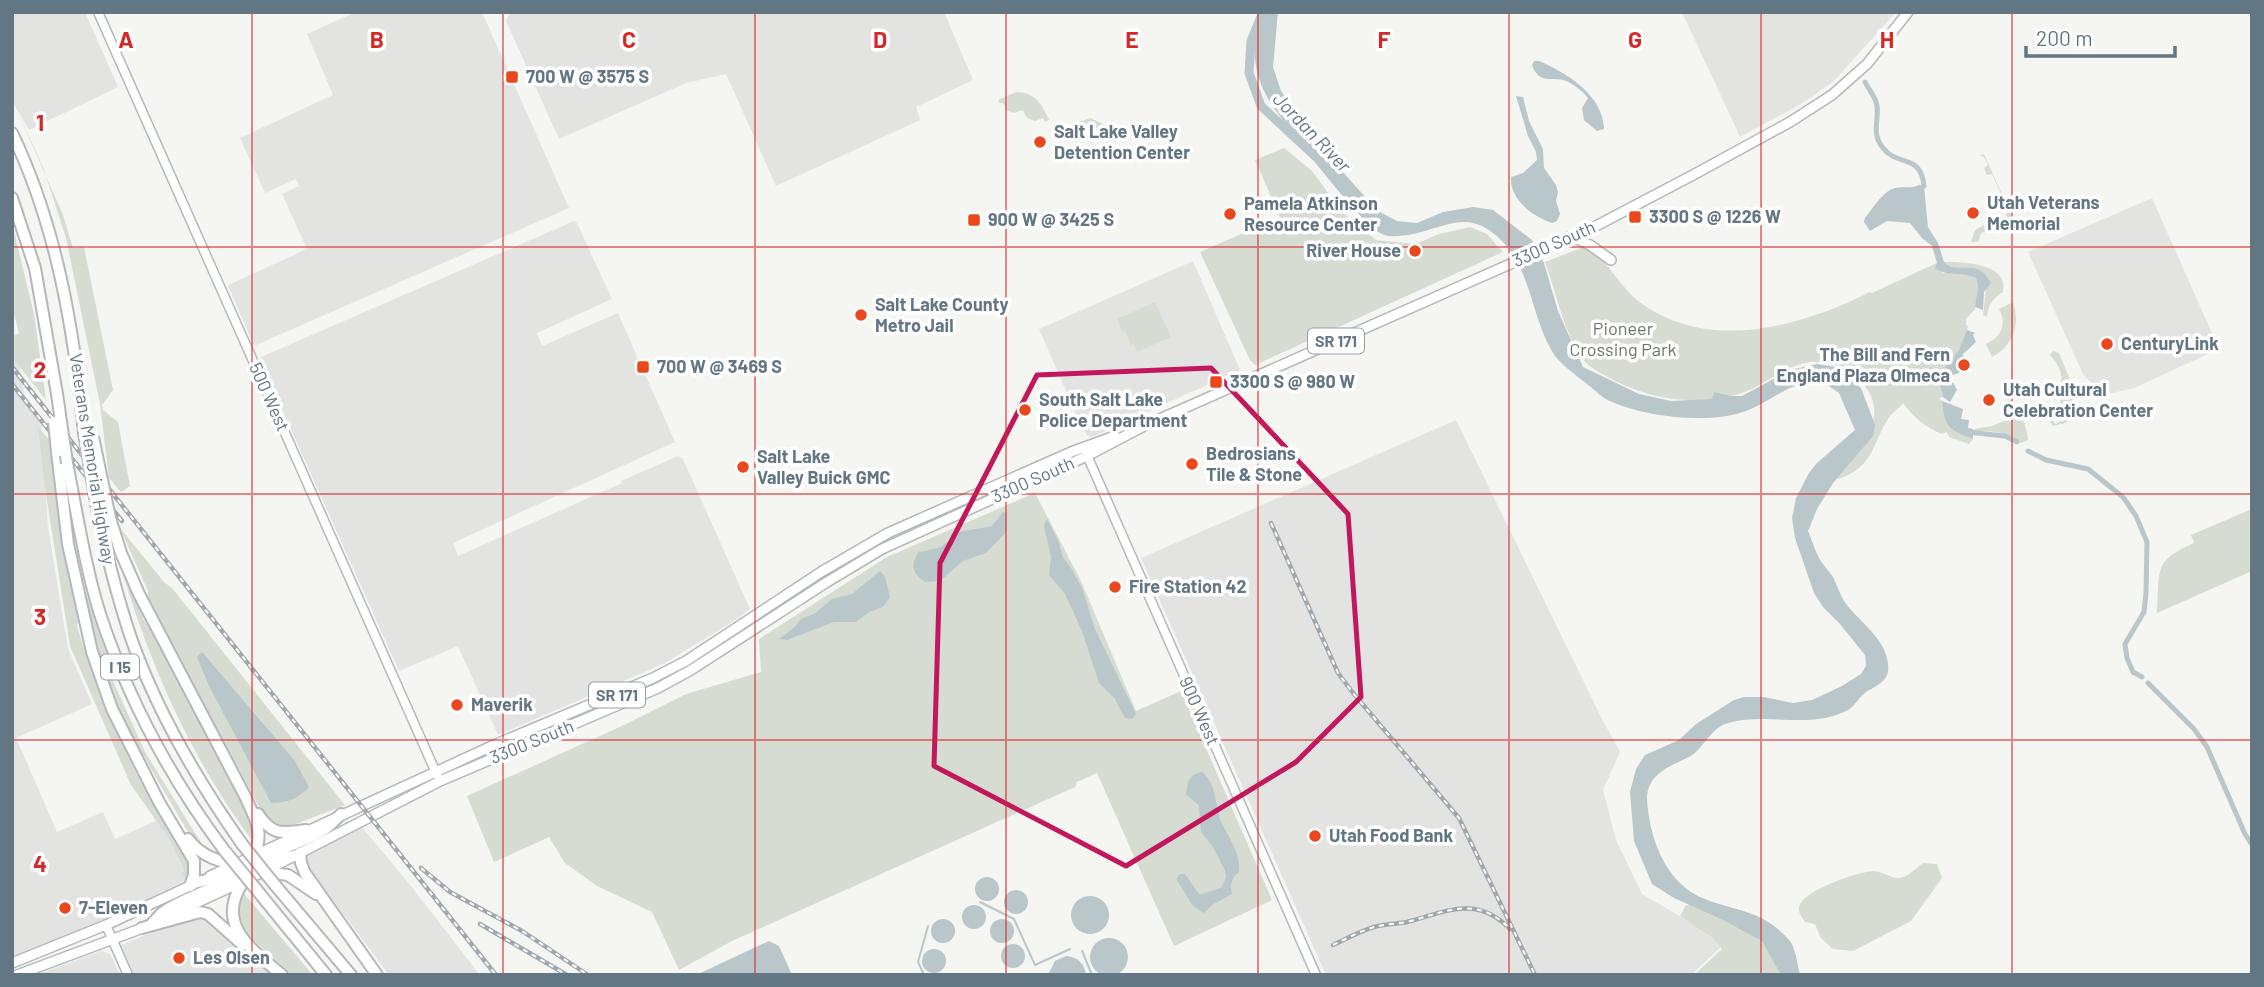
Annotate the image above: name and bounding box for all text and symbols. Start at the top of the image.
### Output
scale bar [2026,14,2175,58]
text: A [118,25,134,53]
text: B [370,25,384,53]
text: C [622,25,636,53]
text: D [873,25,887,53]
text: E [1125,25,1139,53]
text: F [1378,25,1391,53]
text: G [1628,25,1642,53]
text: H [1880,25,1894,53]
text: 200 m [2036,25,2093,50]
place label: 700 W @ 3575 S [526,65,649,87]
marker: 700 W @ 3575 S [504,69,520,85]
water label: Jordan River [1269,87,1357,177]
text: 1 [36,108,44,136]
place label: Salt Lake Valley Detention Center [1054,120,1190,163]
marker: Salt Lake Valley Detention Center [1032,134,1048,150]
place label: Utah Veterans Memorial [1987,191,2100,234]
place label: Pamela Atkinson Resource Center [1244,192,1378,235]
place label: 3300 S @ 1226 W [1649,205,1781,227]
marker: Utah Veterans Memorial [1965,205,1981,221]
marker: Pamela Atkinson Resource Center [1222,206,1238,222]
place label: 900 W @ 3425 S [988,208,1114,230]
marker: 3300 S @ 1226 W [1627,209,1643,225]
marker: 900 W @ 3425 S [966,212,982,228]
street label: 3300 South [1509,215,1599,271]
place label: River House [1306,239,1401,261]
marker: River House [1407,243,1423,259]
place label: Salt Lake County Metro Jail [875,293,1008,336]
marker: Salt Lake County Metro Jail [853,307,869,323]
park label: Pioneer Crossing Park [1569,317,1677,360]
road number: SR 171 [1308,328,1364,354]
place label: CenturyLink [2121,332,2219,354]
marker: CenturyLink [2099,336,2115,352]
place label: The Bill and Fern England Plaza Olmeca [1777,343,1950,386]
street label: Veterans Memorial Highway [65,352,121,566]
text: 2 [34,355,46,383]
place label: 700 W @ 3469 S [657,355,782,377]
marker: The Bill and Fern England Plaza Olmeca [1956,357,1972,373]
street label: 500 West [245,359,295,434]
marker: 700 W @ 3469 S [635,359,651,375]
place label: 3300 S @ 980 W [1230,370,1355,392]
marker: 3300 S @ 980 W [1208,374,1224,390]
place label: Utah Cultural Celebration Center [2003,378,2153,421]
place label: South Salt Lake Police Department [1039,388,1187,431]
marker: Utah Cultural Celebration Center [1981,392,1997,408]
marker: South Salt Lake Police Department [1017,402,1033,418]
place label: Bedrosians Tile & Stone [1206,442,1302,485]
place label: Salt Lake Valley Buick GMC [757,445,891,488]
street label: 3300 South [988,451,1078,507]
marker: Bedrosians Tile & Stone [1184,456,1200,472]
marker: Salt Lake Valley Buick GMC [735,459,751,475]
place label: Fire Station 42 [1129,575,1247,597]
marker: Fire Station 42 [1107,579,1123,595]
text: 3 [34,602,46,630]
road number: I 15 [101,654,139,680]
street label: 900 West [1175,673,1225,748]
road number: SR 171 [589,682,645,708]
place label: Maverik [471,693,533,715]
marker: Maverik [449,697,465,713]
street label: 3300 South [486,714,577,768]
place label: Utah Food Bank [1329,824,1453,846]
marker: Utah Food Bank [1307,828,1323,844]
text: 4 [33,849,47,877]
place label: 7-Eleven [79,896,148,918]
marker: 7-Eleven [57,900,73,916]
place label: Les Olsen [193,946,270,968]
marker: Les Olsen [171,950,187,966]

